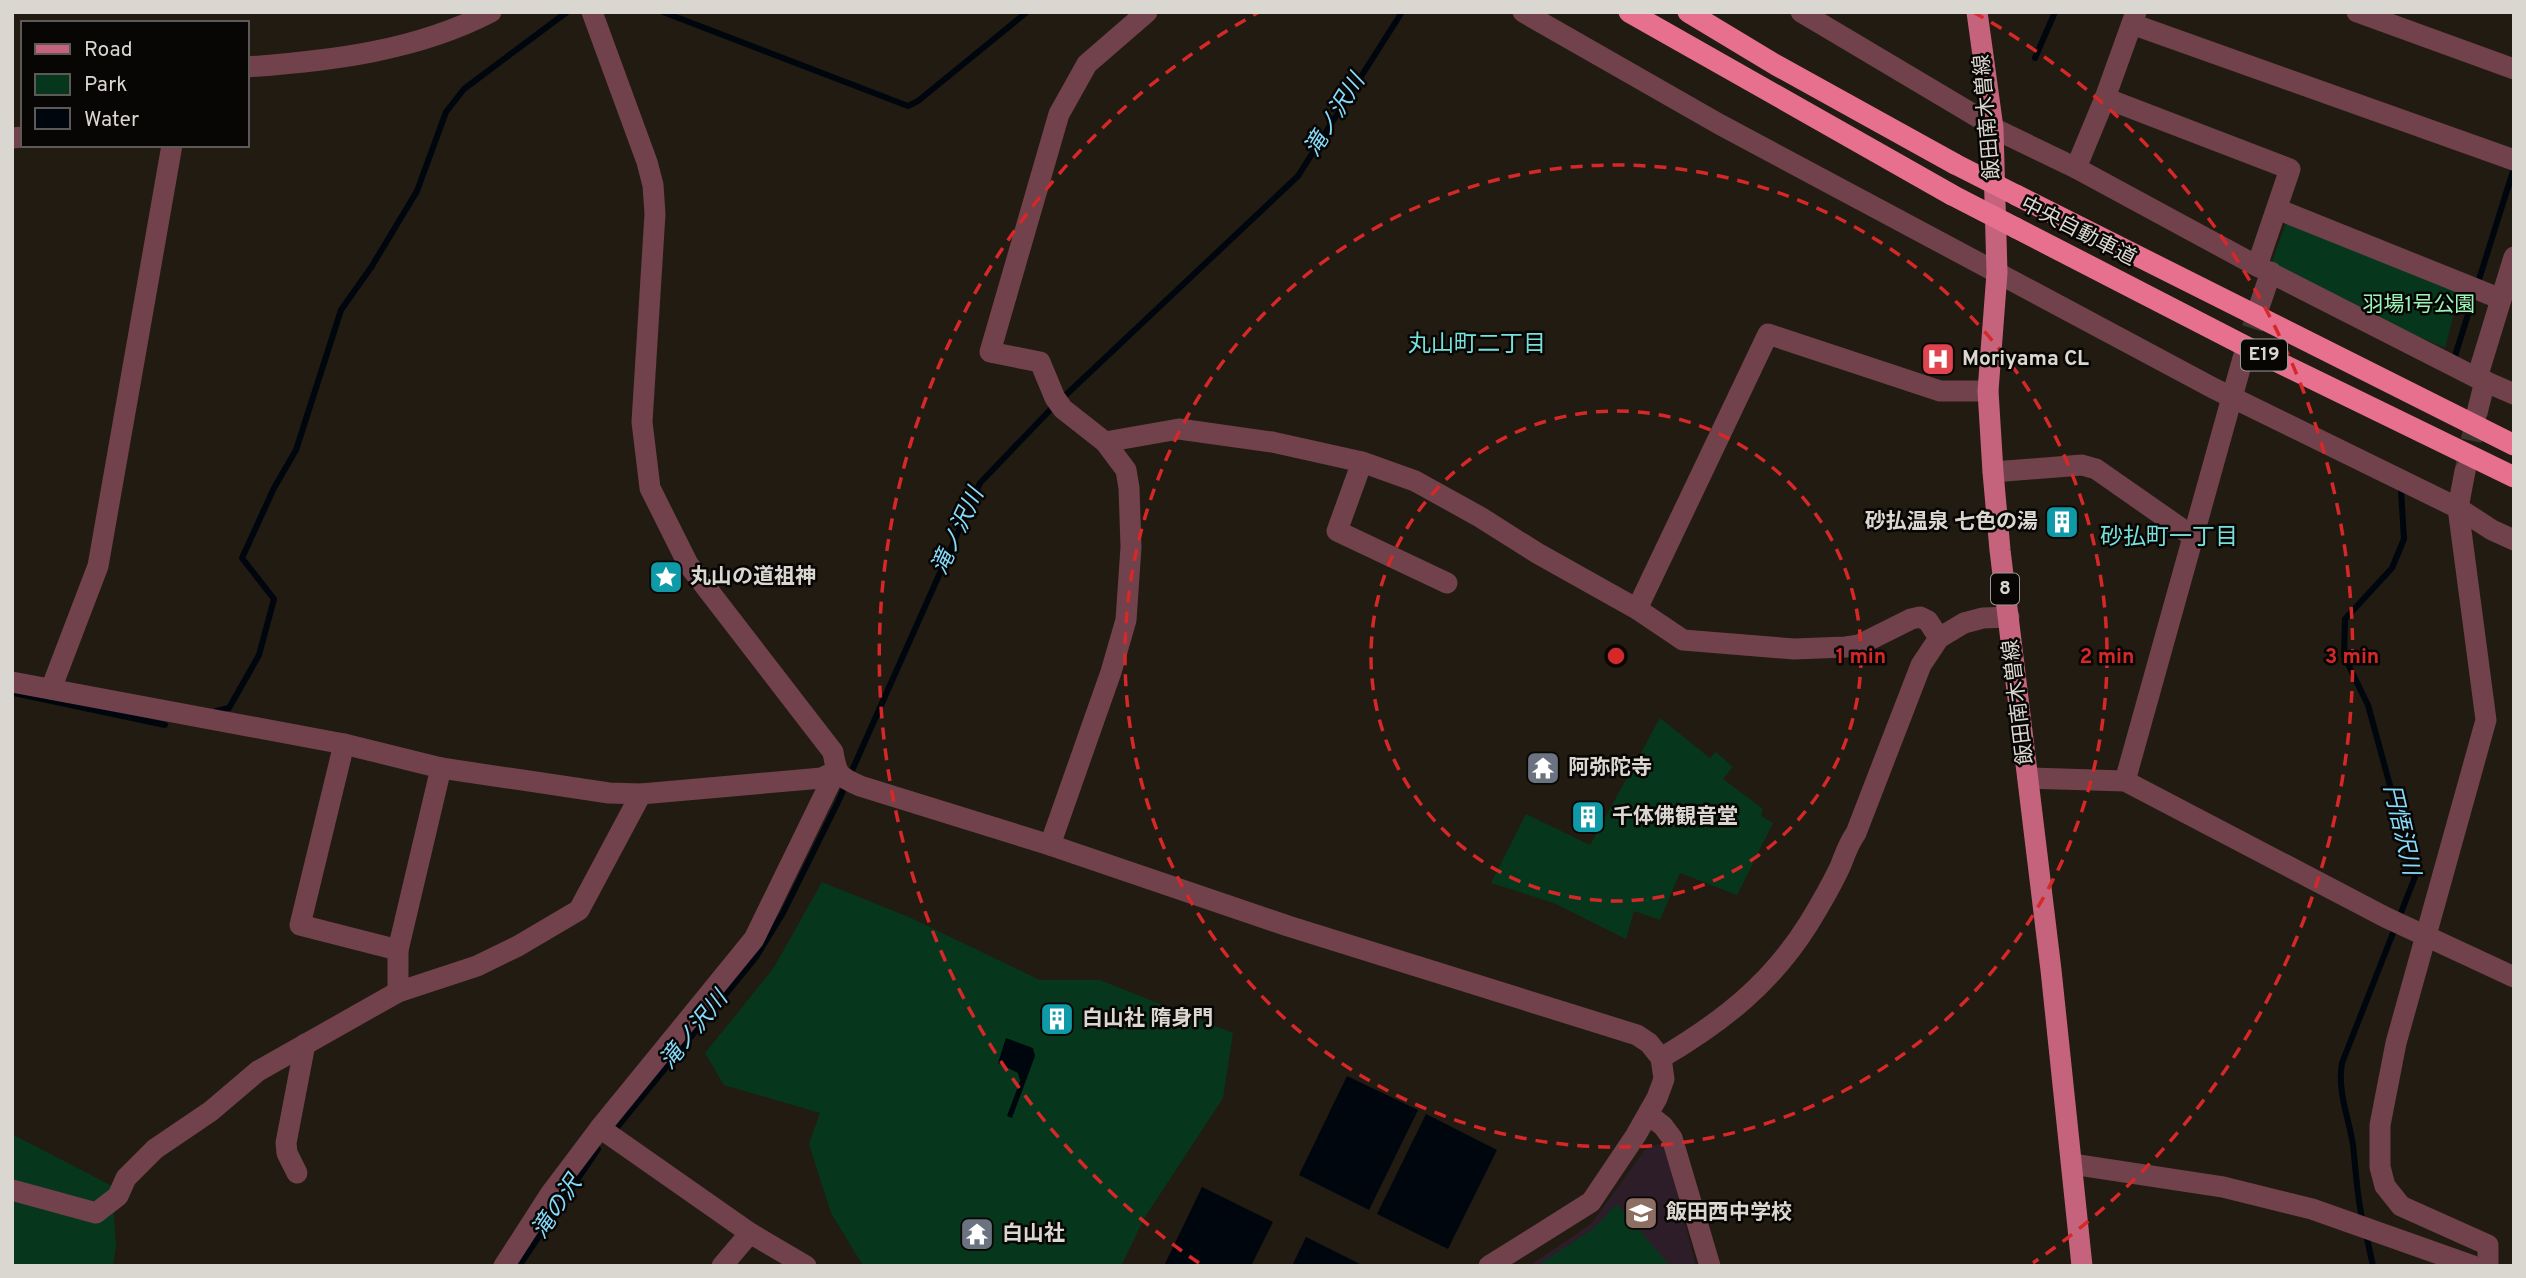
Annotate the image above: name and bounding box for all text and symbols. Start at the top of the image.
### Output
legend [21,21,248,147]
text: Road [84,37,133,64]
street label: 飯田南木曽線 [1969,53,2007,181]
water label: 滝ノ沢川 [1299,67,1374,163]
text: Park [84,72,127,99]
text: Water [84,107,139,134]
street label: 中央自動車道 [2016,191,2140,273]
park label: 羽場1号公園 [2363,292,2475,319]
district label: 丸山町二丁目 [1408,331,1546,360]
hospital icon: Moriyama CL [1919,340,1957,378]
road number: E19 [2241,340,2287,370]
place label: Moriyama CL [1962,346,2089,373]
water label: 滝ノ沢川 [926,481,993,580]
building icon: 砂払温泉 七色の湯 [2043,503,2081,541]
place label: 砂払温泉 七色の湯 [1865,509,2038,536]
district label: 砂払町一丁目 [2100,524,2238,553]
place icon: 丸山の道祖神 [647,558,685,596]
place label: 丸山の道祖神 [690,564,816,591]
road number: 8 [1991,574,2019,604]
street label: 飯田南木曽線 [1998,638,2040,766]
centre of rings [1604,644,1628,668]
text: 1 min [1836,644,1886,671]
text: 2 min [2080,644,2134,671]
text: 3 min [2325,644,2379,671]
temple icon: 阿弥陀寺 [1524,749,1562,787]
place label: 阿弥陀寺 [1568,755,1652,782]
water label: 円悟沢川 [2376,782,2425,881]
building icon: 千体佛観音堂 [1569,798,1607,836]
place label: 千体佛観音堂 [1612,804,1738,831]
water label: 滝ノ沢川 [655,984,737,1076]
building icon: 白山社 隋身門 [1038,1000,1076,1038]
place label: 白山社 隋身門 [1082,1006,1213,1033]
water label: 滝の沢 [527,1169,591,1245]
school or university icon: 飯田西中学校 [1622,1194,1660,1232]
place label: 飯田西中学校 [1665,1200,1792,1227]
temple icon: 白山社 [958,1215,996,1253]
place label: 白山社 [1002,1221,1065,1248]

